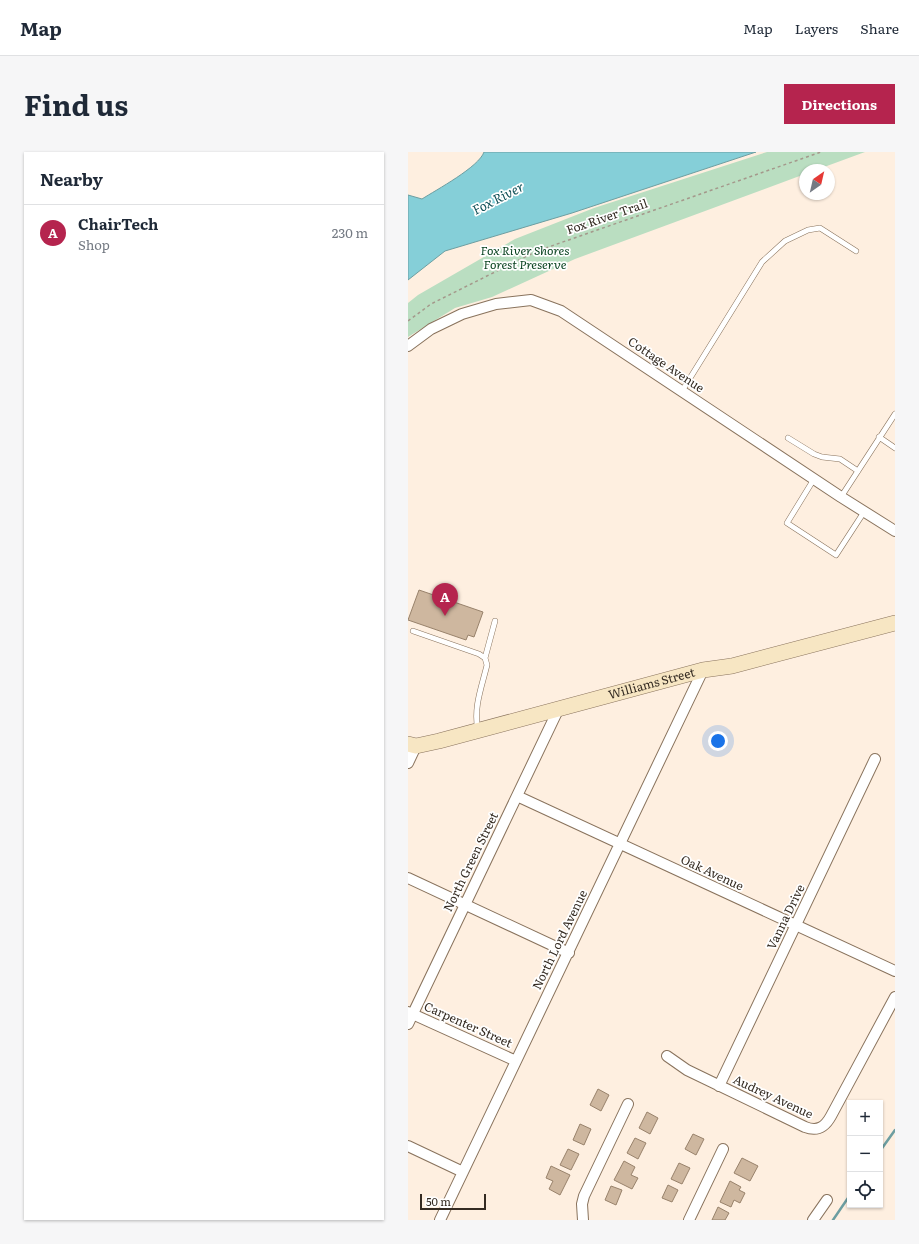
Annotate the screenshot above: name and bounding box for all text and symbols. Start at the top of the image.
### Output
text: Map [20,14,62,42]
text: Map [743,18,773,38]
text: Layers [795,18,838,38]
text: Share [860,18,899,38]
text: Find us [24,83,128,125]
button: Directions [784,84,895,124]
north arrow [799,164,835,200]
text: Nearby [40,166,103,191]
water label: Fox River [469,176,527,219]
street label: Fox River Trail [564,194,650,238]
text: ChairTech [78,212,158,235]
text: A [48,223,58,242]
text: 230 m [332,223,368,242]
text: Shop [78,235,110,254]
park label: Fox River Shores Forest Preserve [481,241,569,273]
street label: Cottage Avenue [625,332,708,396]
pin: A [432,583,458,616]
street label: Williams Street [606,663,697,703]
your location [708,731,728,751]
street label: North Green Street [438,809,502,914]
street label: Oak Avenue [678,850,747,895]
street label: Vanna Drive [762,881,809,952]
street label: North Lord Avenue [527,887,591,993]
street label: Carpenter Street [421,997,515,1052]
street label: Audrey Avenue [731,1070,816,1122]
map controls [847,1100,883,1208]
button: + [847,1100,883,1136]
button: − [847,1136,883,1172]
button: locate [847,1172,883,1208]
scale bar [420,1192,486,1211]
text: 50 m [426,1193,451,1209]

